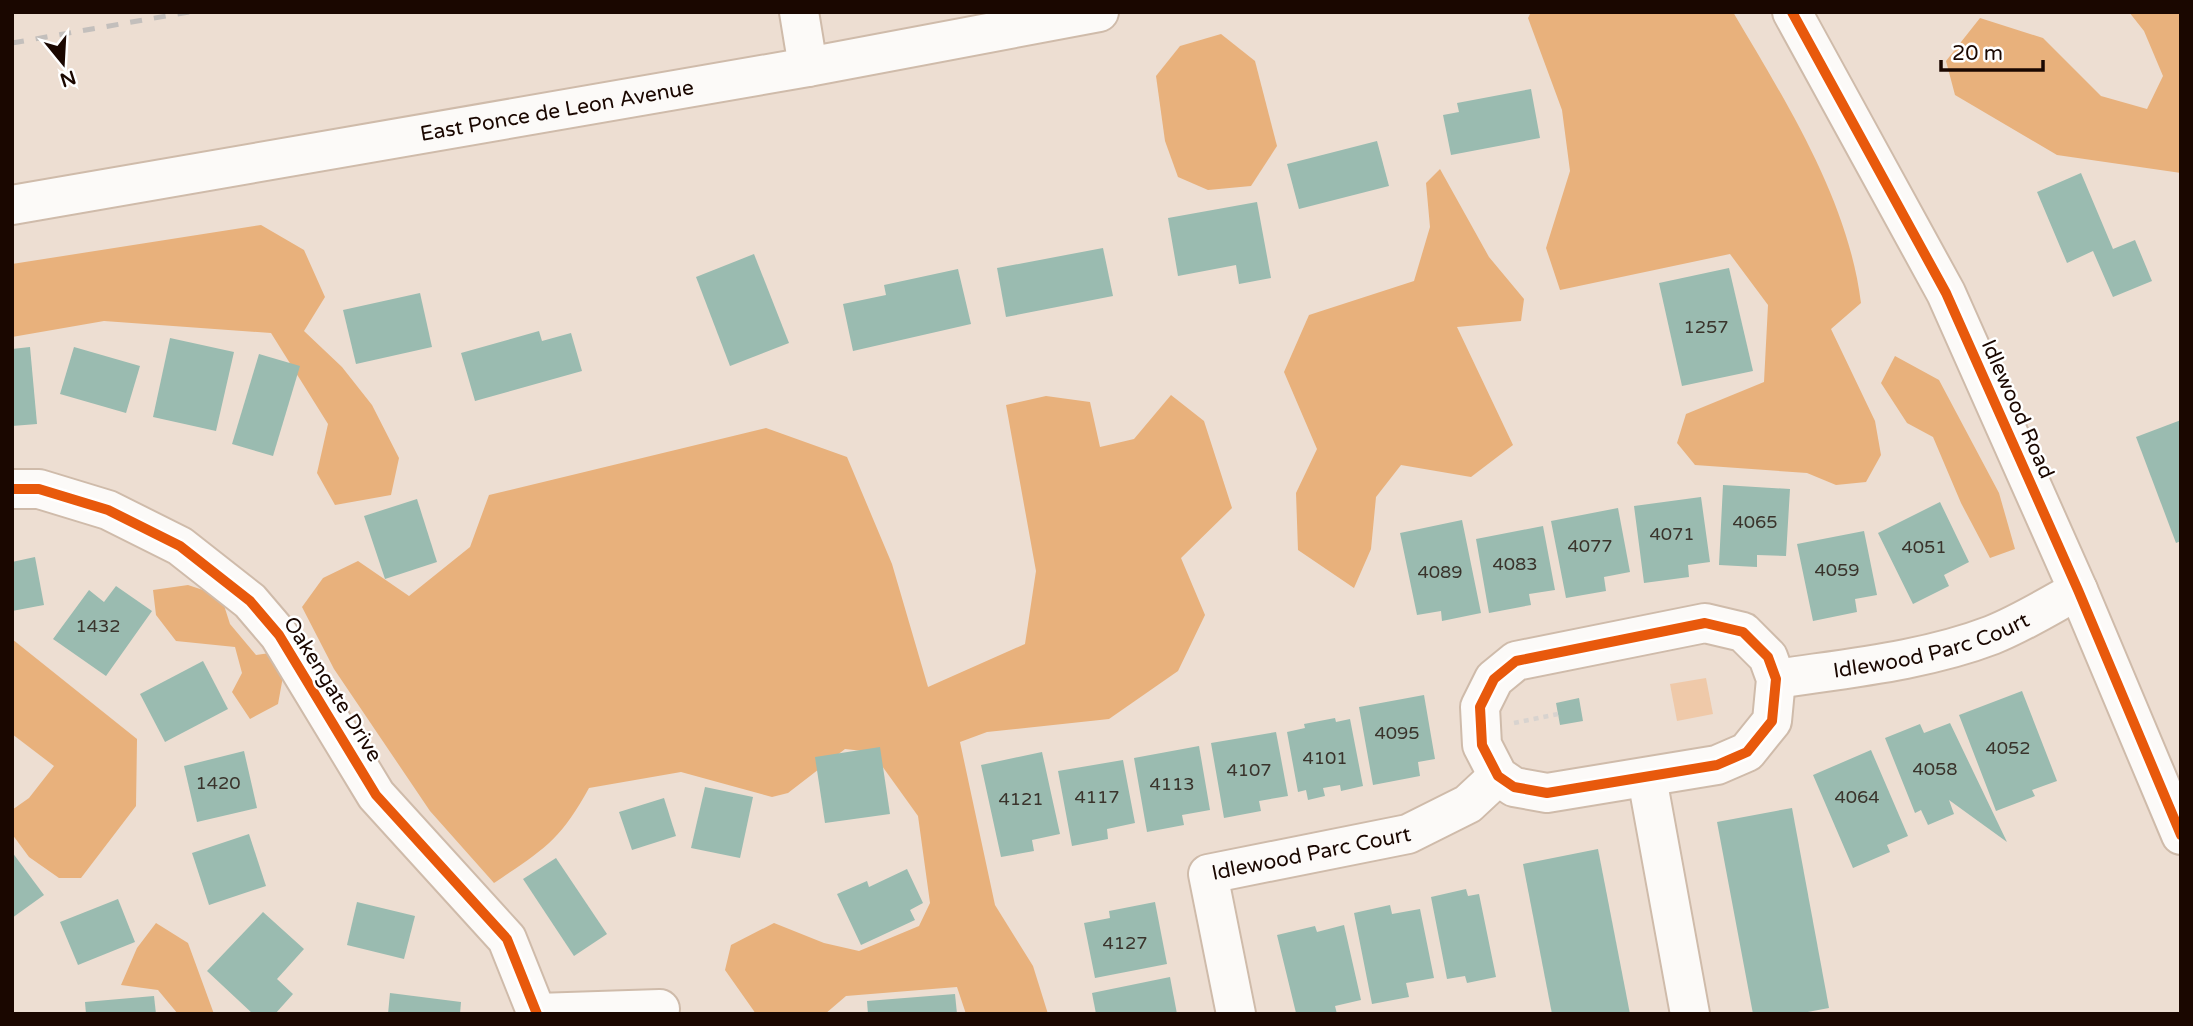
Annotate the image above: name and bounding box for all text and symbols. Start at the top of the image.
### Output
north arrow [28,28,98,98]
scale bar [1941,28,2042,72]
text: 20 m [1952,41,2003,66]
text: N [57,65,79,91]
street label: East Ponce de Leon Avenue [418,75,696,147]
house number: 1257 [1683,316,1729,338]
street label: Idlewood Road [1976,336,2059,483]
house number: 4065 [1732,511,1778,533]
house number: 4071 [1649,523,1695,545]
house number: 4077 [1567,535,1613,557]
house number: 4051 [1901,536,1947,558]
house number: 4083 [1492,553,1538,575]
house number: 4059 [1814,559,1860,581]
house number: 4089 [1417,561,1463,583]
street label: Idlewood Parc Court [1831,608,2034,684]
street label: Oakengate Drive [278,612,387,767]
house number: 1432 [75,615,121,637]
house number: 4095 [1374,722,1420,744]
house number: 4052 [1985,737,2031,759]
house number: 4101 [1302,747,1348,769]
house number: 4058 [1912,758,1958,780]
house number: 4107 [1226,759,1272,781]
house number: 1420 [195,772,241,794]
house number: 4113 [1149,773,1195,795]
house number: 4117 [1074,786,1120,808]
house number: 4064 [1834,786,1880,808]
house number: 4121 [998,788,1044,810]
street label: Idlewood Parc Court [1210,822,1413,886]
house number: 4127 [1102,932,1148,954]

